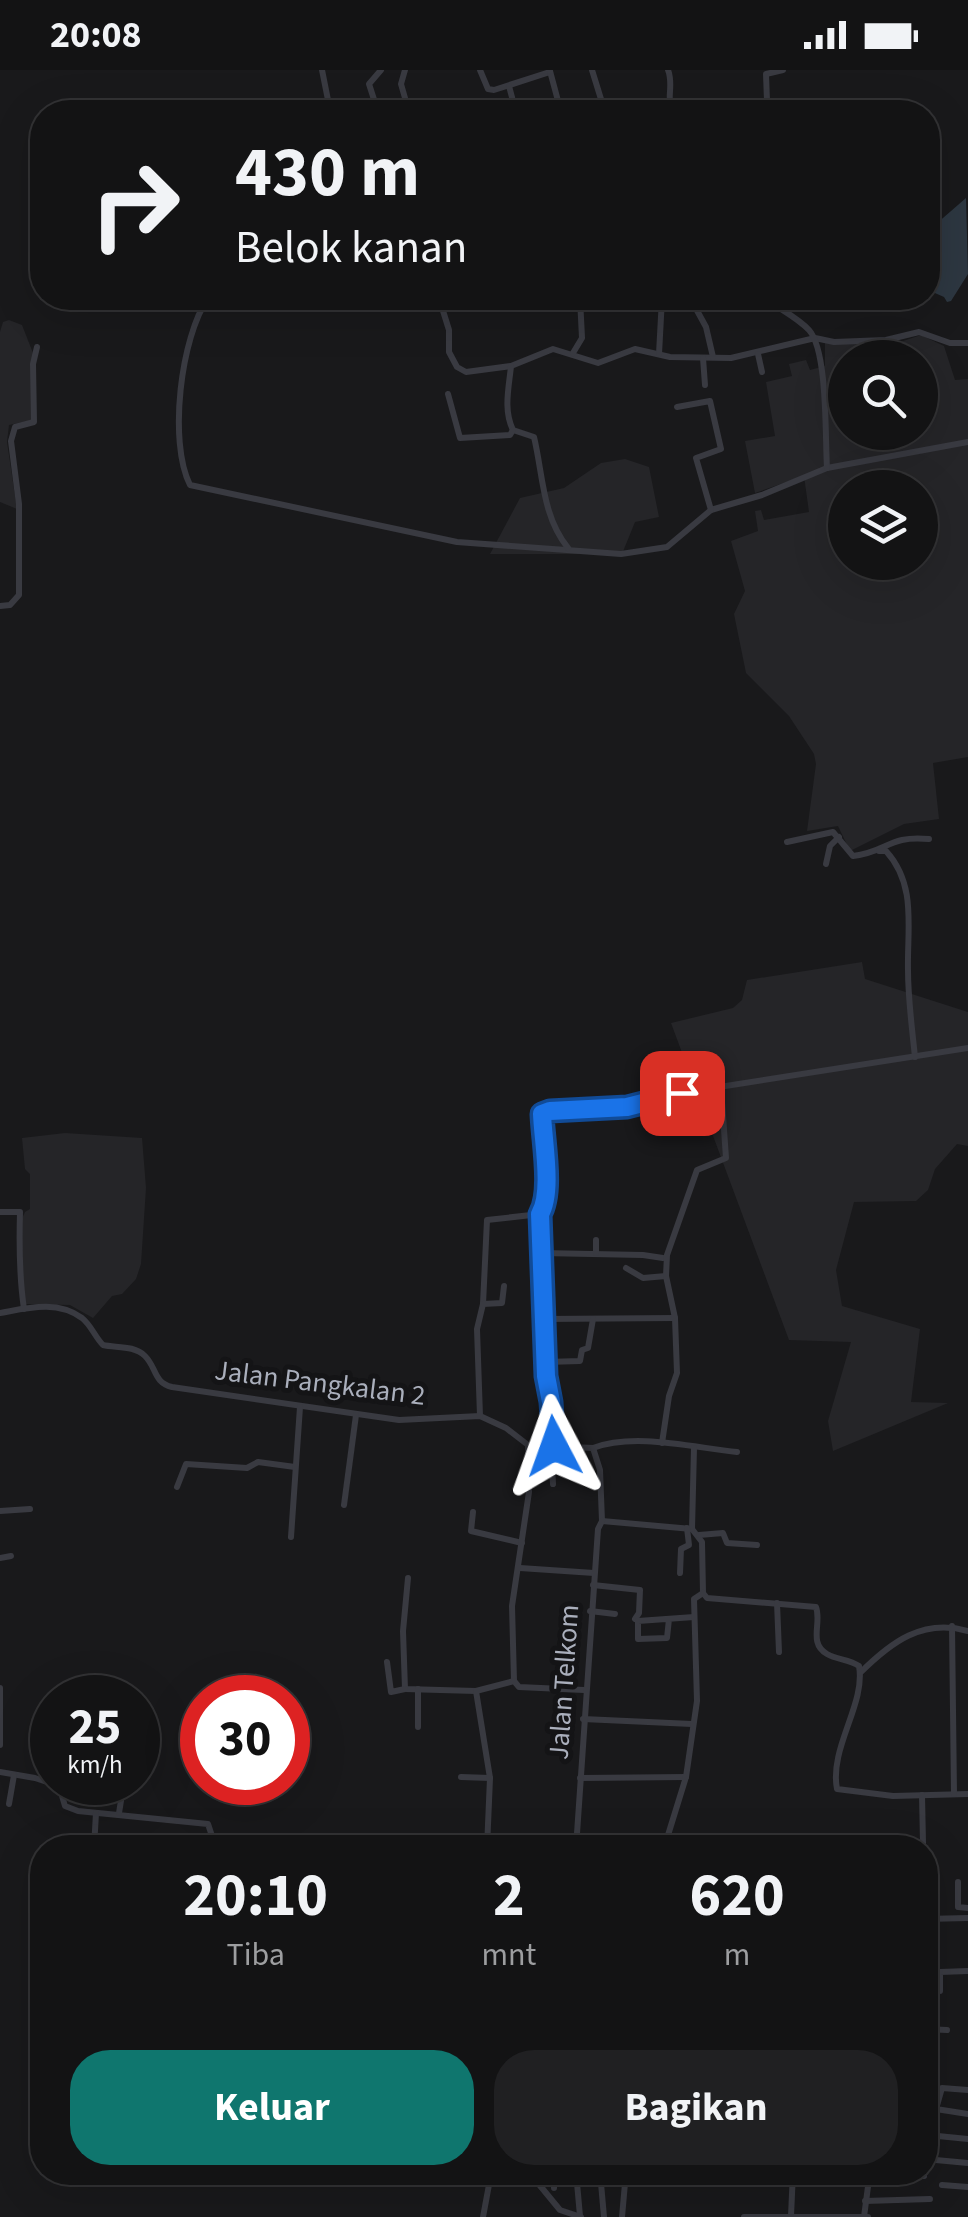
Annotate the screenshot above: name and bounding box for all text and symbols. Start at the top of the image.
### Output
text: 20:08 [50,8,142,62]
text: 430 m [235,123,420,223]
icon: right [70,140,200,270]
text: Belok kanan [235,216,467,280]
map controls [828,340,938,580]
button: search [828,340,938,450]
button: layers [828,470,938,580]
pin [640,1051,725,1136]
icon: arrive [655,1066,710,1121]
street label: Jalan Pangkalan 2 [213,1350,427,1416]
position arrow [502,1394,606,1498]
street label: Jalan Telkom [539,1603,589,1761]
speed limit sign: 30 [180,1675,310,1805]
text: 25 [69,1692,121,1763]
text: km/h [67,1747,123,1783]
text: 20:10 [183,1854,328,1939]
text: 2 [493,1854,525,1939]
text: 620 [690,1854,785,1939]
text: Tiba [226,1932,285,1978]
text: mnt [481,1932,536,1978]
text: m [724,1932,750,1978]
button: Keluar [70,2050,474,2165]
button: Bagikan [494,2050,898,2165]

